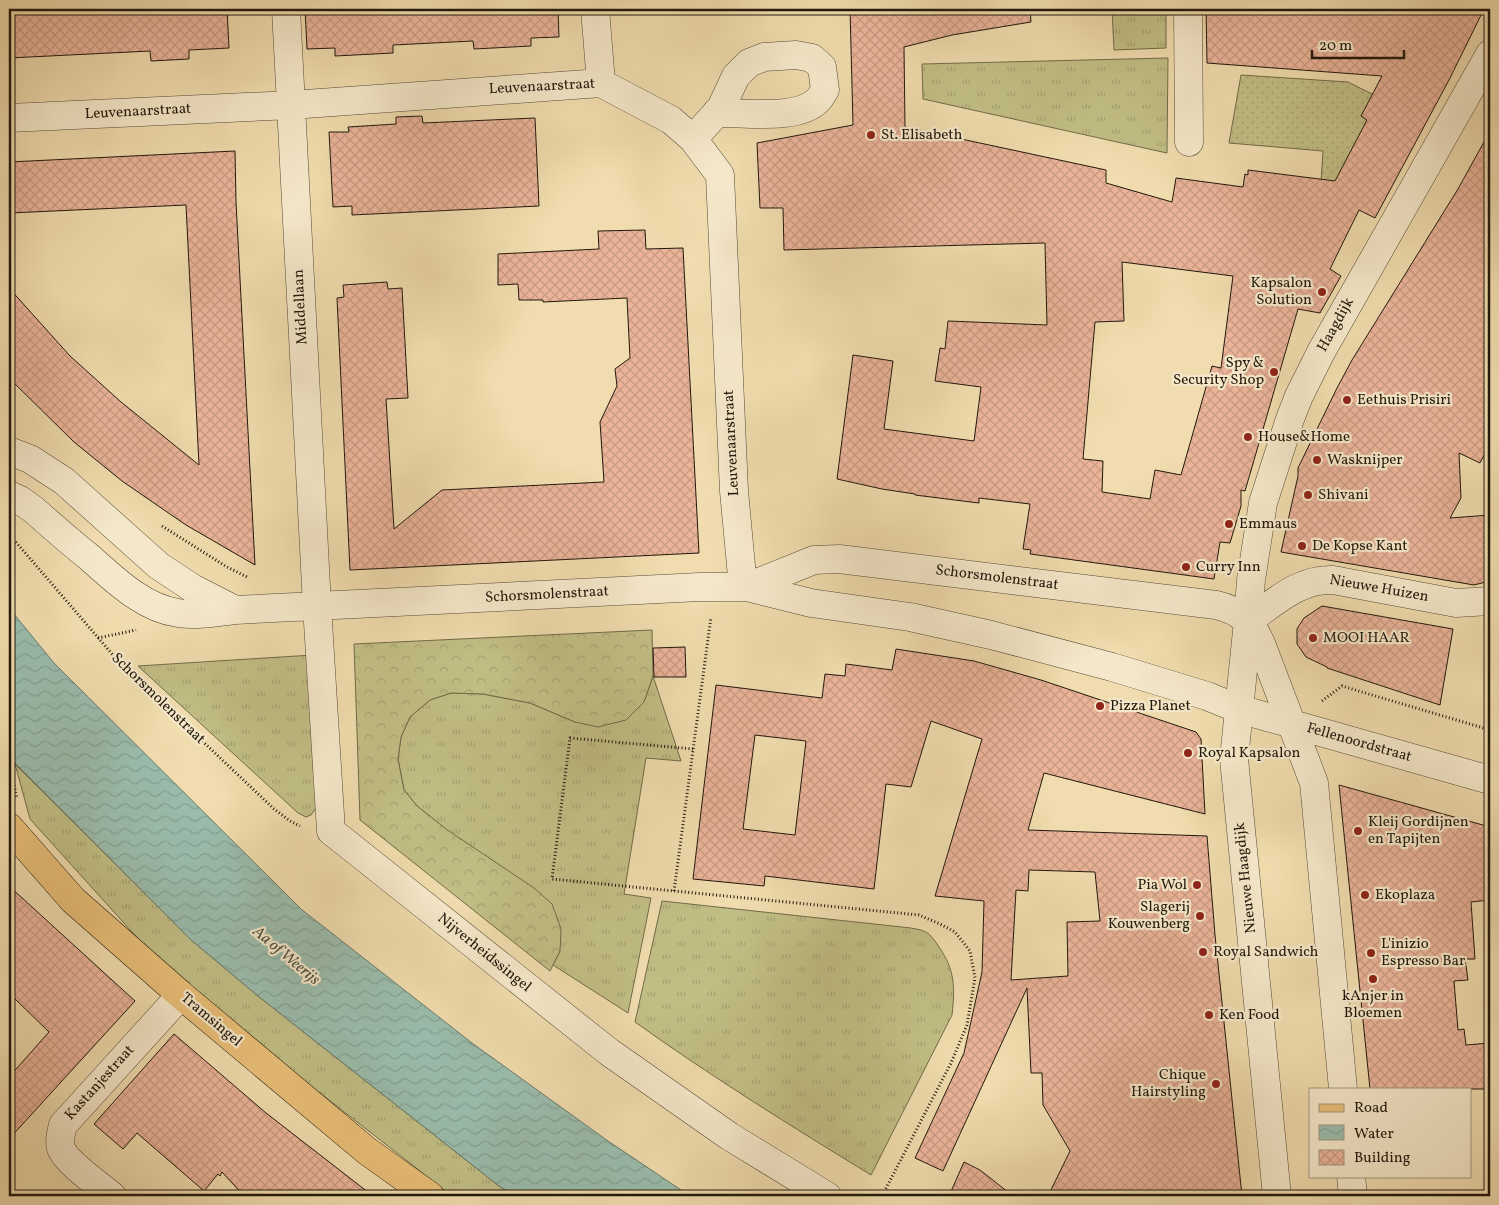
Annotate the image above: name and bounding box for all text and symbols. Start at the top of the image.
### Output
scale bar [1312,28,1404,60]
text: 20 m [1319,36,1352,57]
street label: Leuvenaarstraat [488,74,596,100]
street label: Leuvenaarstraat [84,99,192,125]
place label: St. Elisabeth [881,125,963,146]
marker: St. Elisabeth [865,129,877,141]
street label: Middellaan [289,269,313,345]
place label: Kapsalon Solution [1250,273,1312,311]
marker: Kapsalon Solution [1316,286,1328,298]
street label: Haagdijk [1312,294,1360,356]
place label: Spy & Security Shop [1173,353,1264,391]
marker: Spy & Security Shop [1268,366,1280,378]
street label: Leuvenaarstraat [719,389,745,497]
place label: Eethuis Prisiri [1357,390,1451,411]
marker: Eethuis Prisiri [1341,394,1353,406]
place label: House&Home [1258,427,1350,448]
marker: House&Home [1242,431,1254,443]
place label: Wasknijper [1327,450,1403,471]
marker: Wasknijper [1311,454,1323,466]
place label: Shivani [1318,485,1369,506]
marker: Shivani [1302,489,1314,501]
place label: Emmaus [1239,514,1297,535]
marker: Emmaus [1223,518,1235,530]
place label: De Kopse Kant [1312,536,1408,557]
marker: De Kopse Kant [1296,540,1308,552]
place label: Curry Inn [1196,557,1261,578]
street label: Schorsmolenstraat [934,560,1060,596]
marker: Curry Inn [1180,561,1192,573]
street label: Nieuwe Huizen [1328,570,1430,608]
street label: Schorsmolenstraat [485,581,609,609]
place label: MOOI HAAR [1323,628,1410,649]
marker: MOOI HAAR [1307,632,1319,644]
street label: Schorsmolenstraat [106,648,210,750]
place label: Pizza Planet [1110,696,1191,717]
marker: Pizza Planet [1094,700,1106,712]
street label: Fellenoordstraat [1304,718,1414,768]
place label: Royal Kapsalon [1198,743,1300,764]
marker: Royal Kapsalon [1182,747,1194,759]
place label: Kleij Gordijnen en Tapijten [1368,812,1469,850]
street label: Nieuwe Haagdijk [1230,821,1262,935]
marker: Kleij Gordijnen en Tapijten [1352,825,1364,837]
place label: Pia Wol [1138,875,1187,896]
marker: Pia Wol [1191,879,1203,891]
place label: Ekoplaza [1375,885,1435,906]
marker: Ekoplaza [1359,889,1371,901]
place label: Slagerij Kouwenberg [1108,897,1190,935]
street label: Nijverheidssingel [433,908,535,998]
marker: Slagerij Kouwenberg [1194,910,1206,922]
water label: Aa of Weerijs [247,921,324,991]
place label: L'inizio Espresso Bar [1381,934,1465,972]
place label: Royal Sandwich [1213,942,1318,963]
marker: Royal Sandwich [1197,946,1209,958]
marker: L'inizio Espresso Bar [1365,947,1377,959]
marker: kAnjer in Bloemen [1367,973,1379,985]
place label: kAnjer in Bloemen [1342,986,1404,1024]
street label: Tramsingel [176,988,246,1052]
place label: Ken Food [1219,1005,1280,1026]
marker: Ken Food [1203,1009,1215,1021]
street label: Kastanjestraat [60,1041,140,1125]
place label: Chique Hairstyling [1131,1065,1206,1103]
marker: Chique Hairstyling [1210,1078,1222,1090]
legend [1309,1088,1472,1178]
text: Road [1354,1098,1388,1119]
text: Water [1354,1124,1394,1145]
text: Building [1354,1148,1411,1169]

